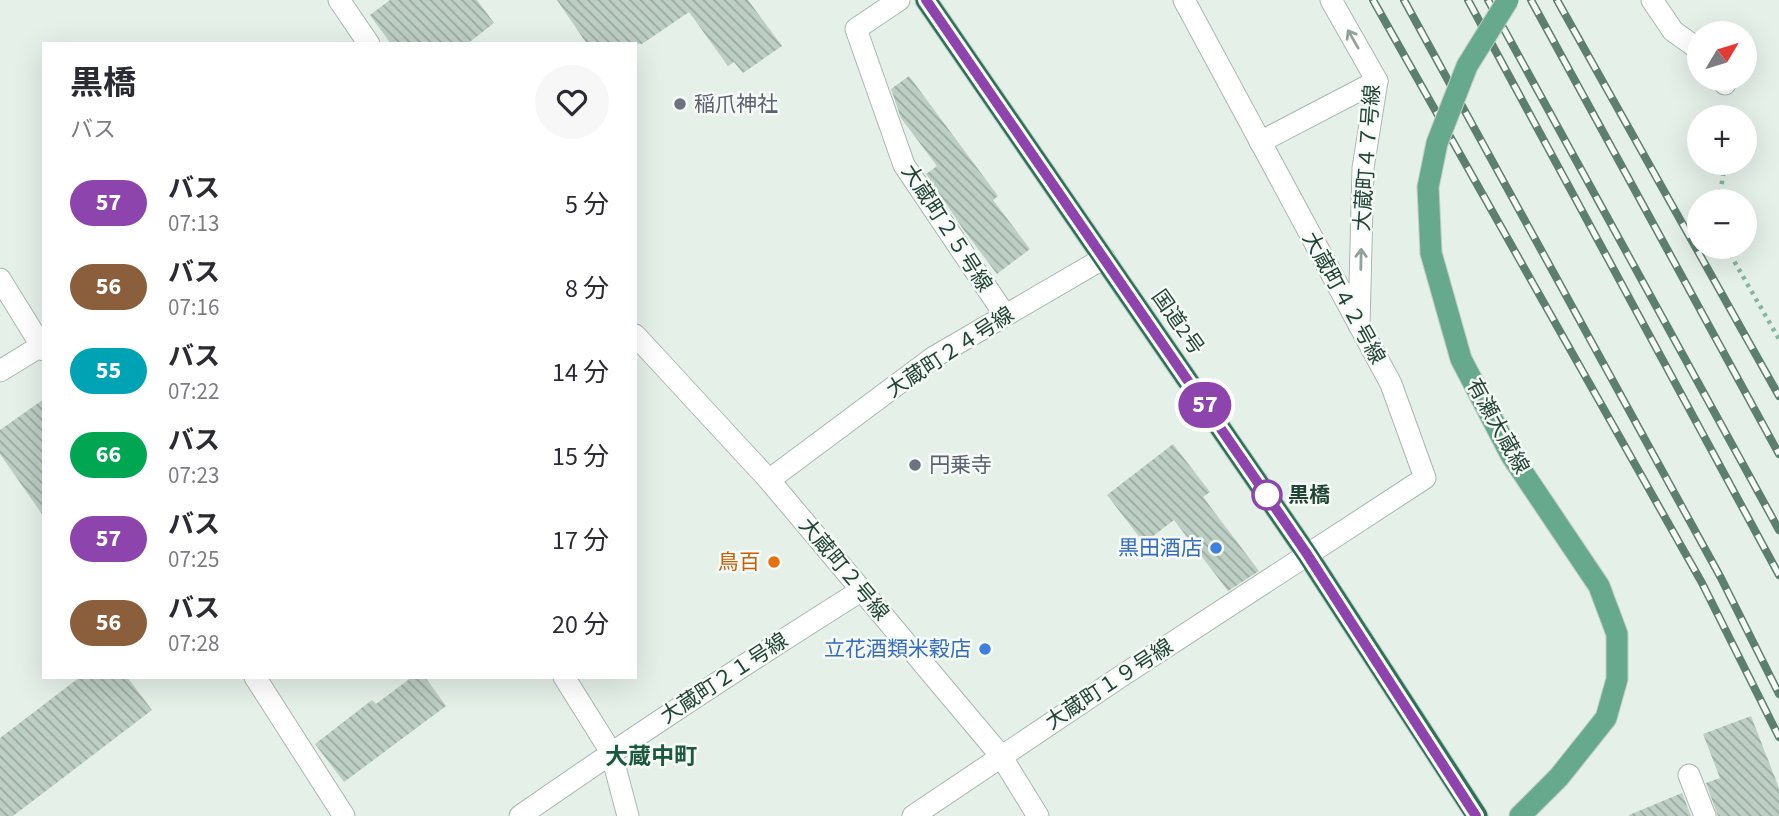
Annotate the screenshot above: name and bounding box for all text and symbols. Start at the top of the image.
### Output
north arrow [1687,21,1757,91]
map controls [1687,21,1757,259]
one-way arrow [1346,29,1360,49]
text: 黒橋 [70,60,136,107]
button: heart [535,65,609,139]
street label: 大蔵町４７号線 [1347,84,1387,232]
place label: 稲爪神社 [694,89,778,119]
marker: 稲爪神社 [672,96,688,112]
button: + [1687,105,1757,175]
text: バス [70,113,116,146]
street label: 大蔵町２５号線 [894,158,1000,298]
text: バス [168,170,220,207]
text: 57 [96,185,121,220]
text: 5 分 [565,186,609,223]
button: − [1687,189,1757,259]
text: 07:13 [168,207,219,240]
street label: 大蔵町４２号線 [1295,226,1393,370]
one-way arrow [1354,247,1367,270]
text: バス [168,254,220,291]
text: 56 [96,269,121,304]
text: 8 分 [565,270,609,307]
street label: 国道2号 [1145,283,1211,361]
text: 07:16 [168,291,219,324]
street label: 大蔵町２４号線 [880,299,1020,405]
text: バス [168,338,220,375]
text: 55 [96,353,121,388]
text: 14 分 [552,354,609,391]
street label: 有瀬大蔵線 [1459,373,1537,479]
text: 07:22 [168,375,219,408]
line badge: 57 [1174,382,1236,428]
text: 57 [1192,387,1218,422]
text: バス [168,422,220,459]
text: 66 [96,437,121,472]
text: 15 分 [552,438,609,475]
place label: 円乗寺 [929,450,992,480]
marker: 円乗寺 [907,457,923,473]
text: 07:23 [168,459,219,492]
marker: 黒橋 [1252,480,1282,510]
place label: 黒橋 [1288,480,1330,510]
text: バス [168,506,220,543]
street label: 大蔵町２号線 [792,511,896,627]
text: 57 [96,521,121,556]
text: 17 分 [552,522,609,559]
place label: 黒田酒店 [1118,533,1202,563]
marker: 黒田酒店 [1208,540,1224,556]
text: 07:25 [168,543,219,576]
place label: 鳥百 [718,547,760,577]
marker: 鳥百 [766,554,782,570]
text: バス [168,590,220,627]
text: 56 [96,605,121,640]
text: 20 分 [552,606,609,643]
street label: 大蔵町２１号線 [654,625,794,731]
text: 07:28 [168,627,219,660]
street label: 大蔵町１９号線 [1039,631,1179,737]
place label: 立花酒類米穀店 [824,634,971,664]
marker: 立花酒類米穀店 [977,641,993,657]
district label: 大蔵中町 [605,740,697,773]

